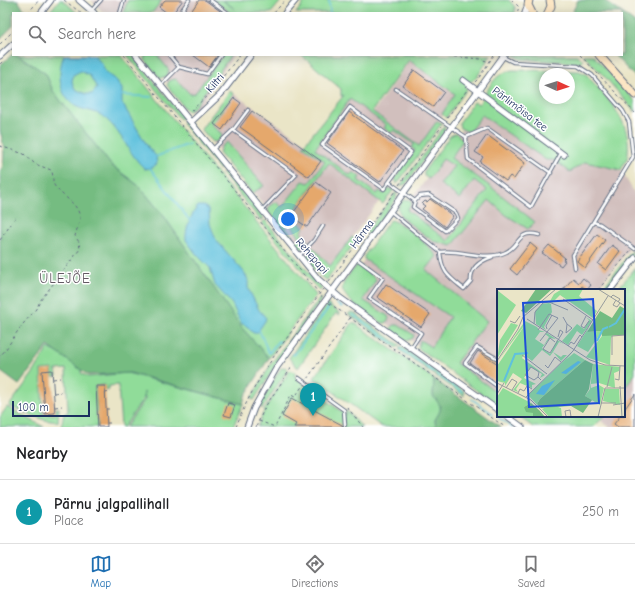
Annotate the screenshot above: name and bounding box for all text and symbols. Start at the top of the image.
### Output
search box [12,12,623,56]
icon: search [26,23,48,45]
text: Search here [58,25,136,43]
north arrow [539,68,575,104]
street label: Kiltri [203,71,227,95]
street label: Pärlimõisa tee [490,84,551,134]
your location [278,209,298,229]
street label: Härma [347,217,377,251]
street label: Rehepapi [293,235,331,277]
district label: ÜLEJÕE [39,270,91,286]
inset map [497,289,625,417]
pin: 1 [300,383,326,416]
scale bar [12,399,90,418]
text: 100 m [18,401,49,414]
text: Nearby [16,444,67,463]
text: Pärnu jalgpallihall [54,495,169,513]
text: 1 [26,504,32,519]
text: 250 m [582,504,619,519]
text: Place [54,513,84,528]
tab: Map [90,553,112,590]
tab: Directions [292,553,338,590]
tab: Saved [518,553,545,590]

